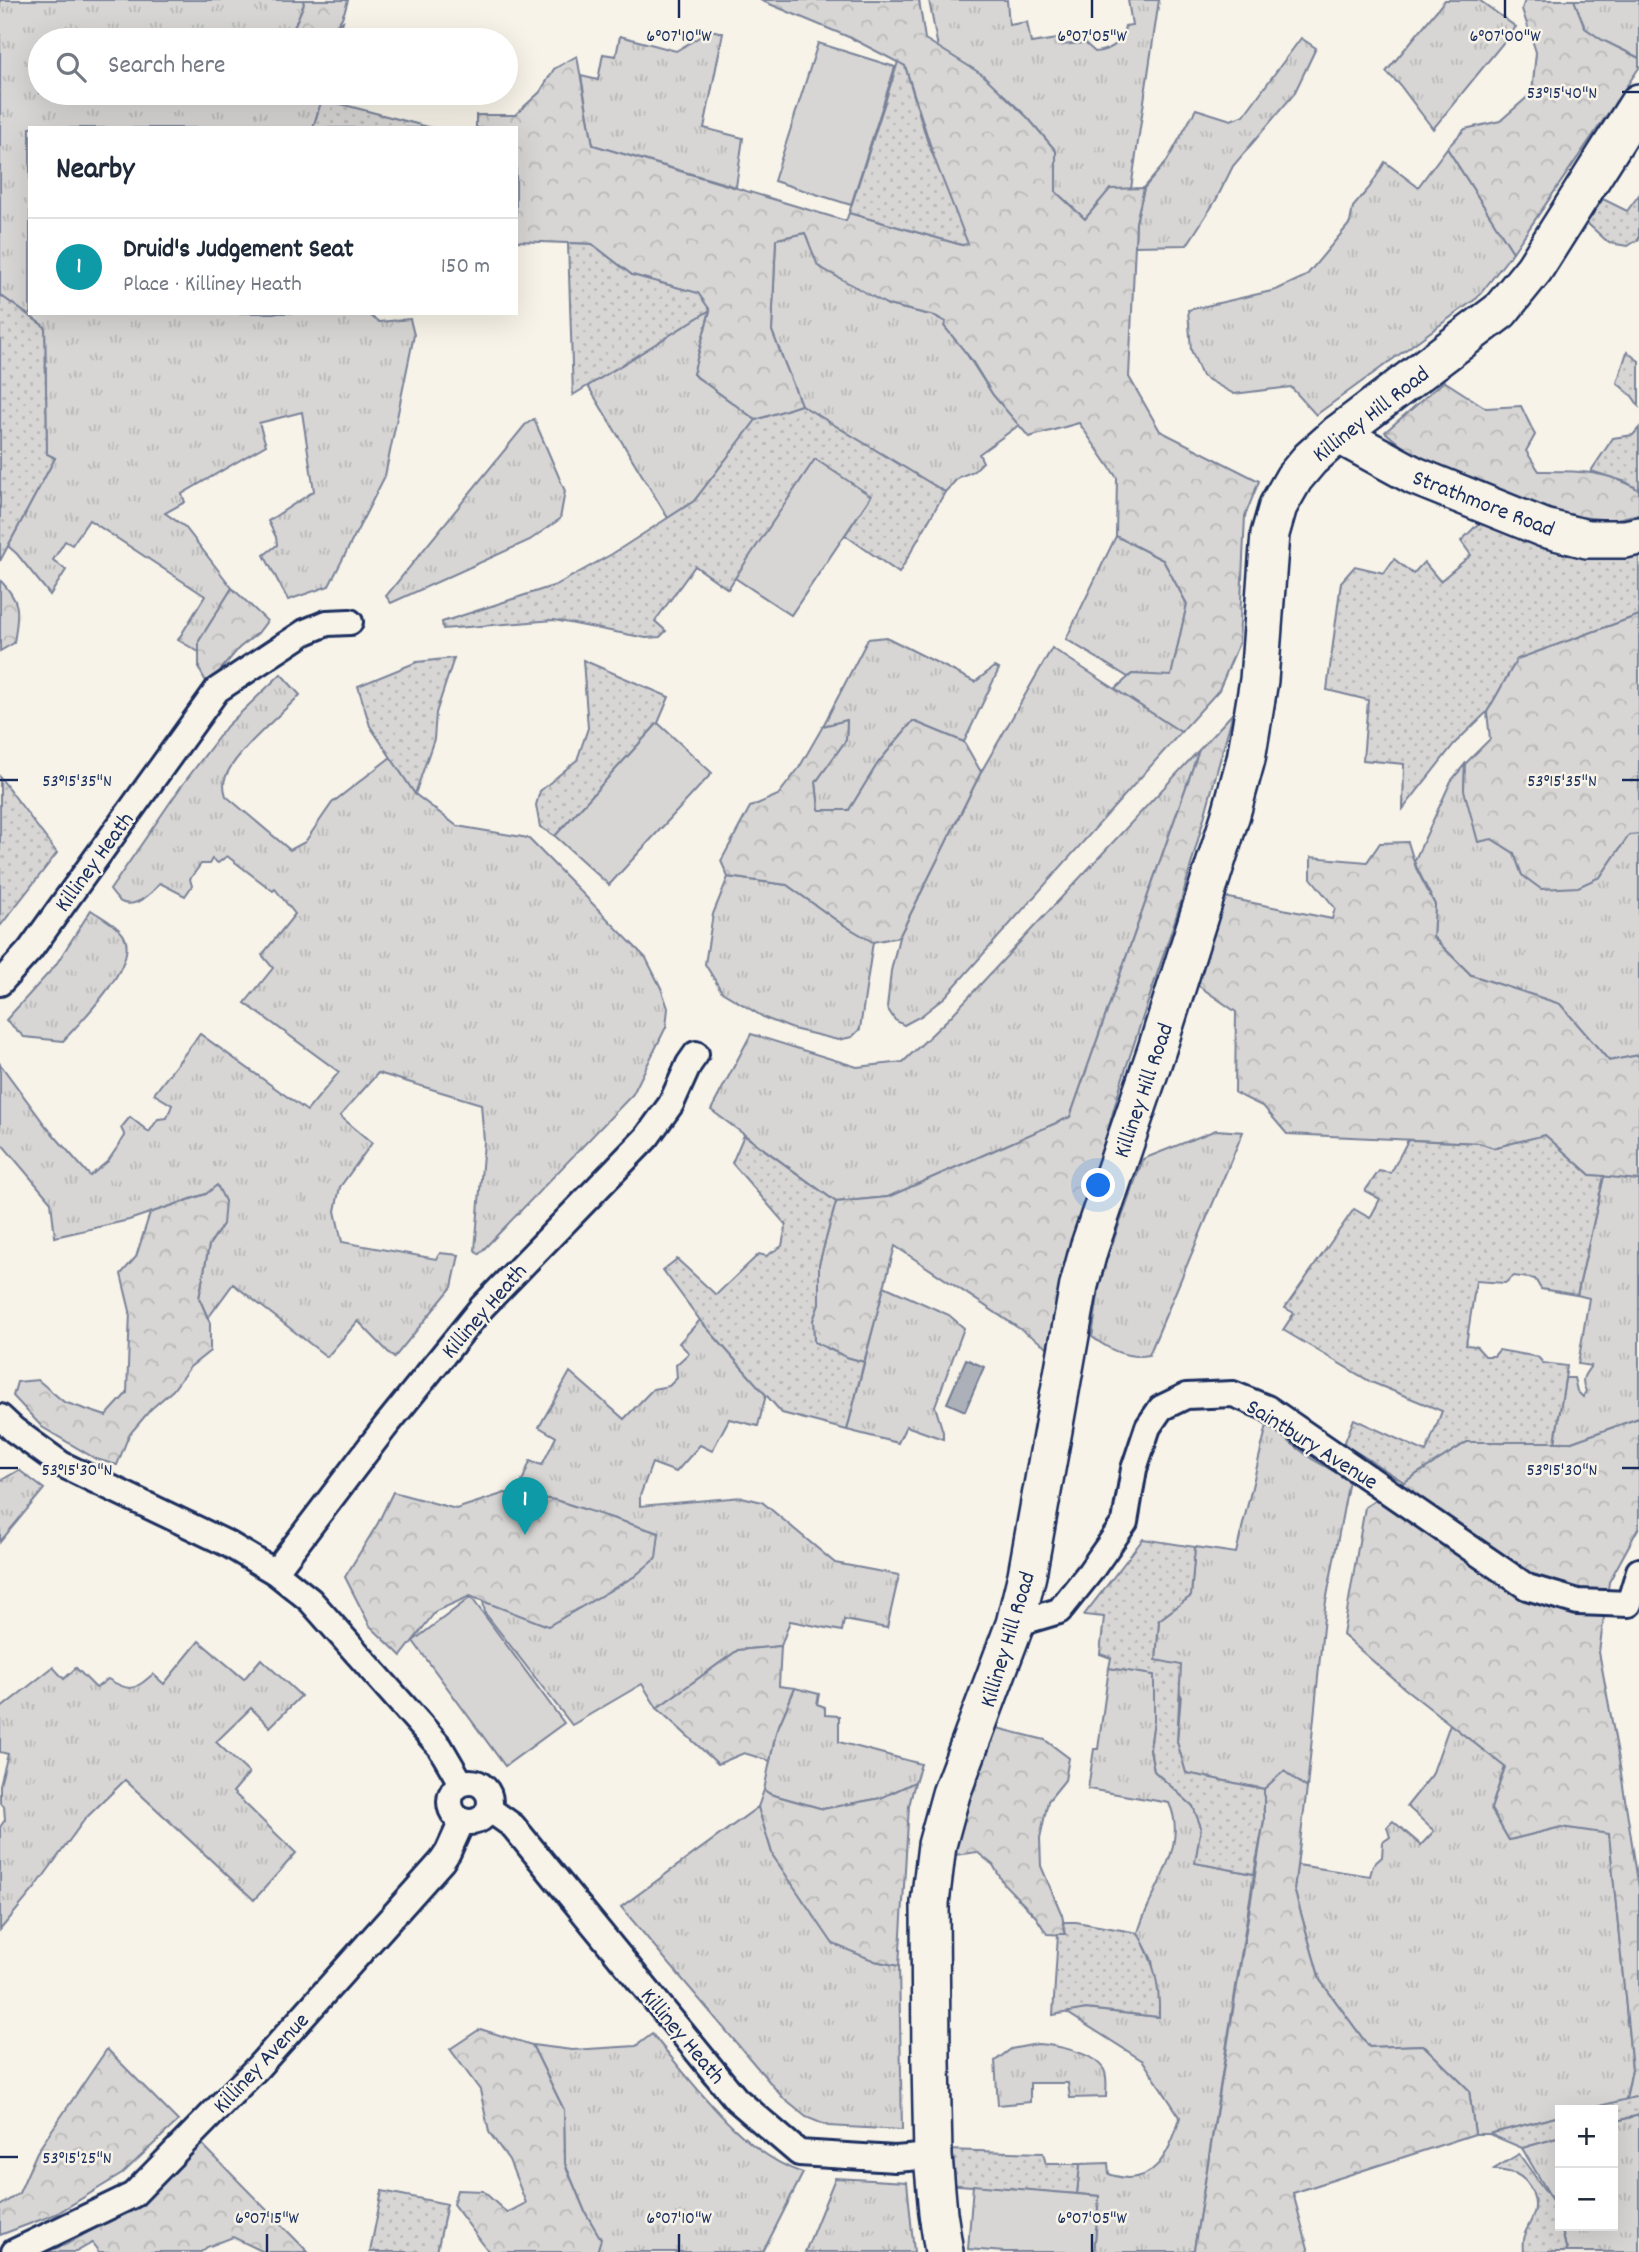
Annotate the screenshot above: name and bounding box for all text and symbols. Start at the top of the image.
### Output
text: 6°07'10"W [646,25,712,50]
text: 6°07'05"W [1057,25,1128,50]
text: 6°07'00"W [1469,25,1541,50]
search box [28,28,518,105]
icon: search [52,48,90,86]
text: Search here [108,48,226,85]
text: 53°15'40"N [1527,82,1597,107]
text: Nearby [56,150,134,193]
text: Druid's Judgement Seat [123,232,354,269]
text: 1 [76,251,82,284]
text: 150 m [441,251,490,284]
text: Place · Killiney Heath [123,269,302,302]
street label: Killiney Hill Road [1307,359,1438,472]
street label: Strathmore Road [1407,463,1559,548]
text: 53°15'35"N [42,770,112,795]
text: 53°15'35"N [1527,770,1597,795]
street label: Killiney Heath [48,806,144,920]
street label: Killiney Hill Road [1107,1019,1184,1163]
your location [1081,1168,1115,1202]
street label: Killiney Heath [435,1257,536,1367]
street label: Saintbury Avenue [1239,1392,1384,1500]
text: 53°15'30"N [41,1459,113,1484]
text: 53°15'30"N [1526,1459,1598,1484]
pin: 1 [502,1477,548,1535]
street label: Killiney Hill Road [973,1568,1046,1712]
street label: Killiney Heath [631,1982,732,2093]
street label: Killiney Avenue [207,2006,318,2123]
map controls [1555,2105,1618,2231]
button: + [1555,2105,1618,2168]
text: 53°15'25"N [42,2147,112,2172]
button: − [1555,2168,1618,2231]
text: 6°07'15"W [235,2207,300,2232]
text: 6°07'10"W [646,2207,712,2232]
text: 6°07'05"W [1057,2207,1128,2232]

